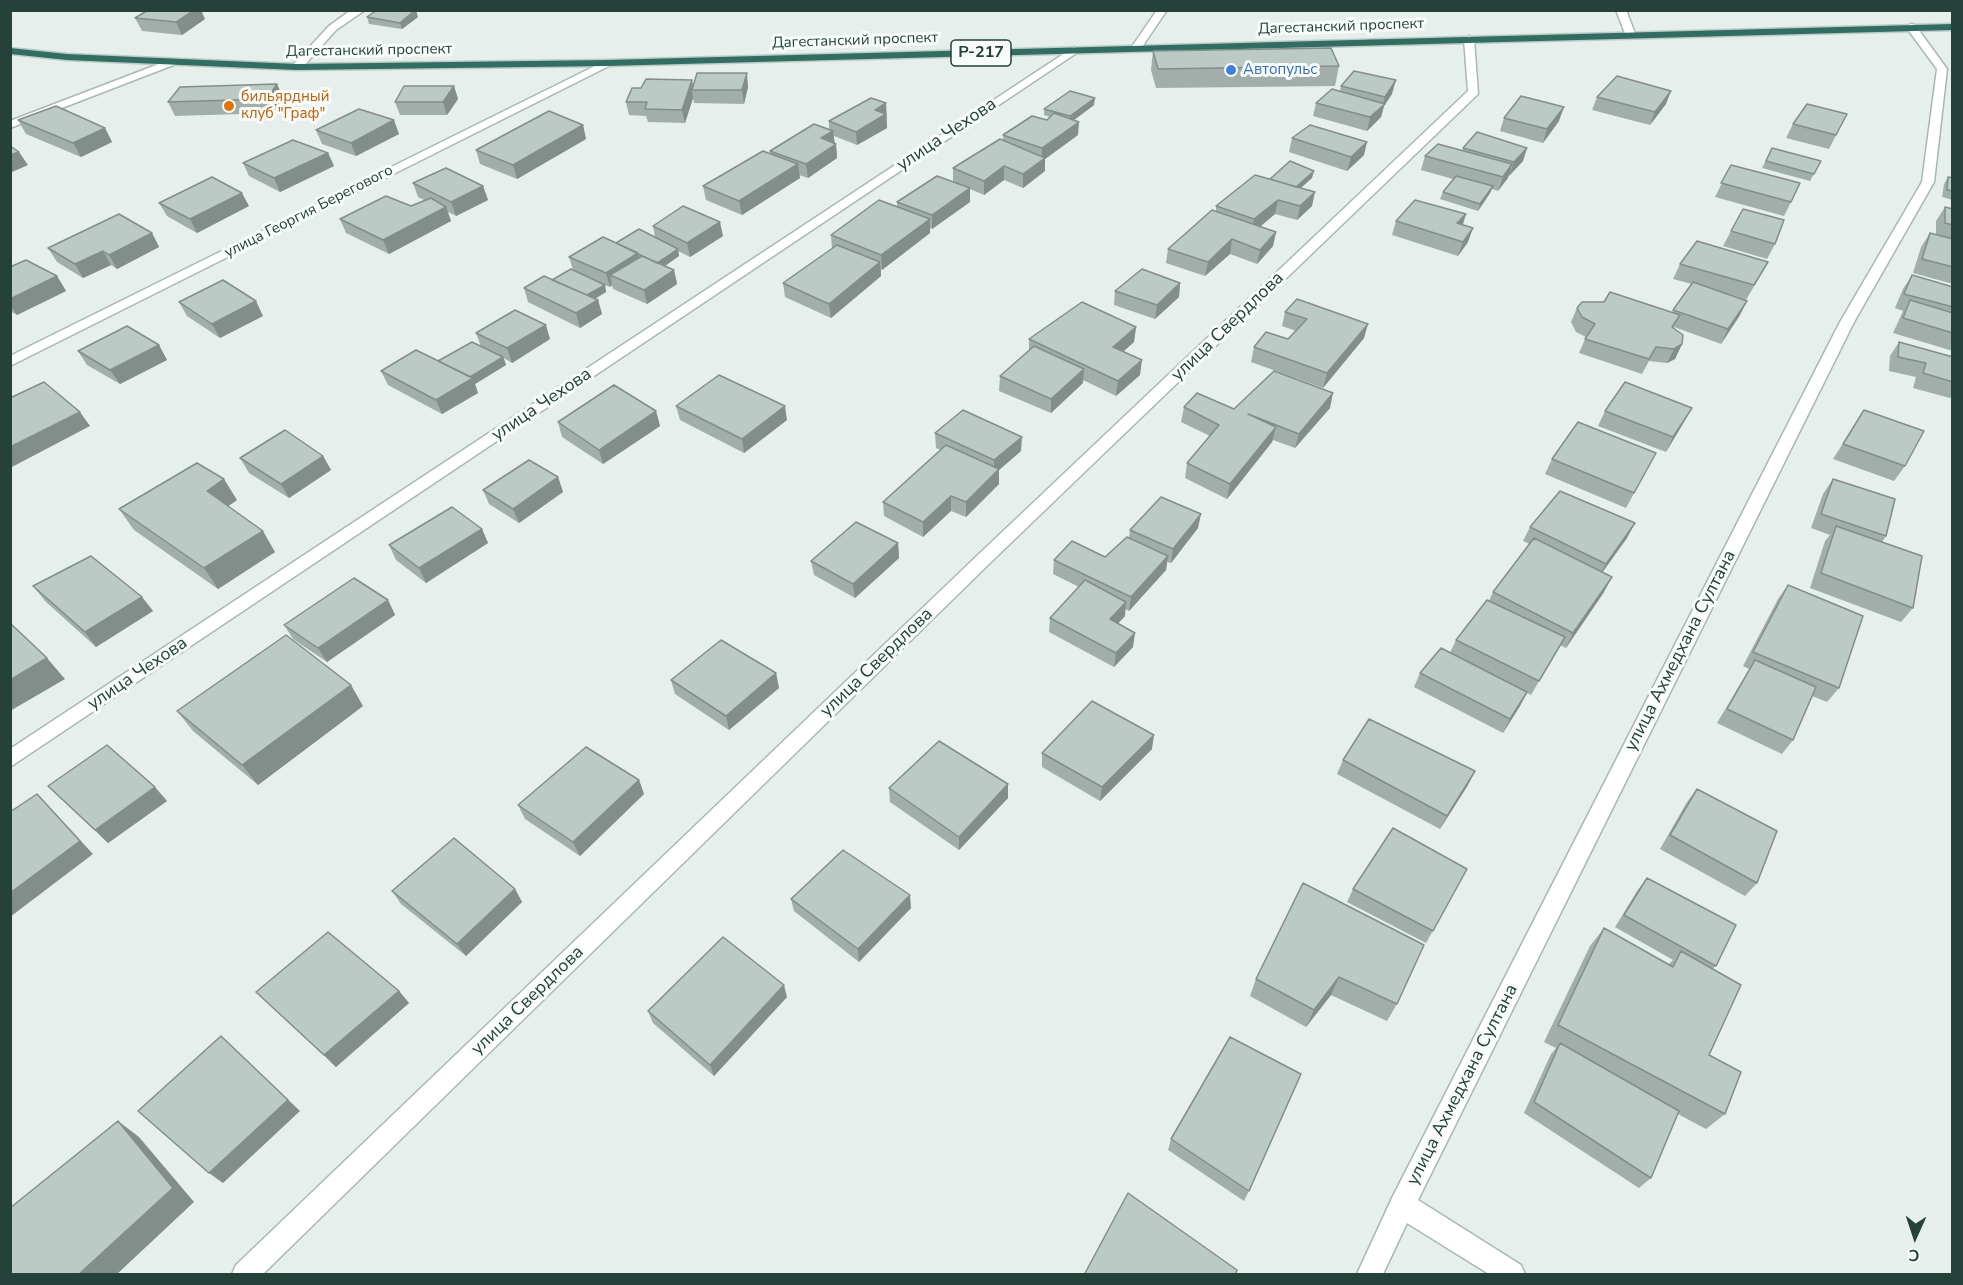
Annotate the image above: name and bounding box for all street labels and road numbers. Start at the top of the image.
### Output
street label: Дагестанский проспект [1258,15,1424,39]
street label: Дагестанский проспект [772,29,938,53]
road number: Р-217 [951,40,1011,66]
street label: Дагестанский проспект [286,41,452,61]
street label: улица Чехова [893,94,1001,176]
street label: улица Георгия Берегового [222,162,396,262]
street label: улица Свердлова [1167,268,1289,386]
street label: улица Чехова [488,364,596,446]
street label: улица Ахмедхана Султана [1621,547,1741,755]
street label: улица Свердлова [816,604,938,722]
street label: улица Чехова [84,633,192,715]
street label: улица Свердлова [467,942,589,1060]
street label: улица Ахмедхана Султана [1403,981,1523,1189]

